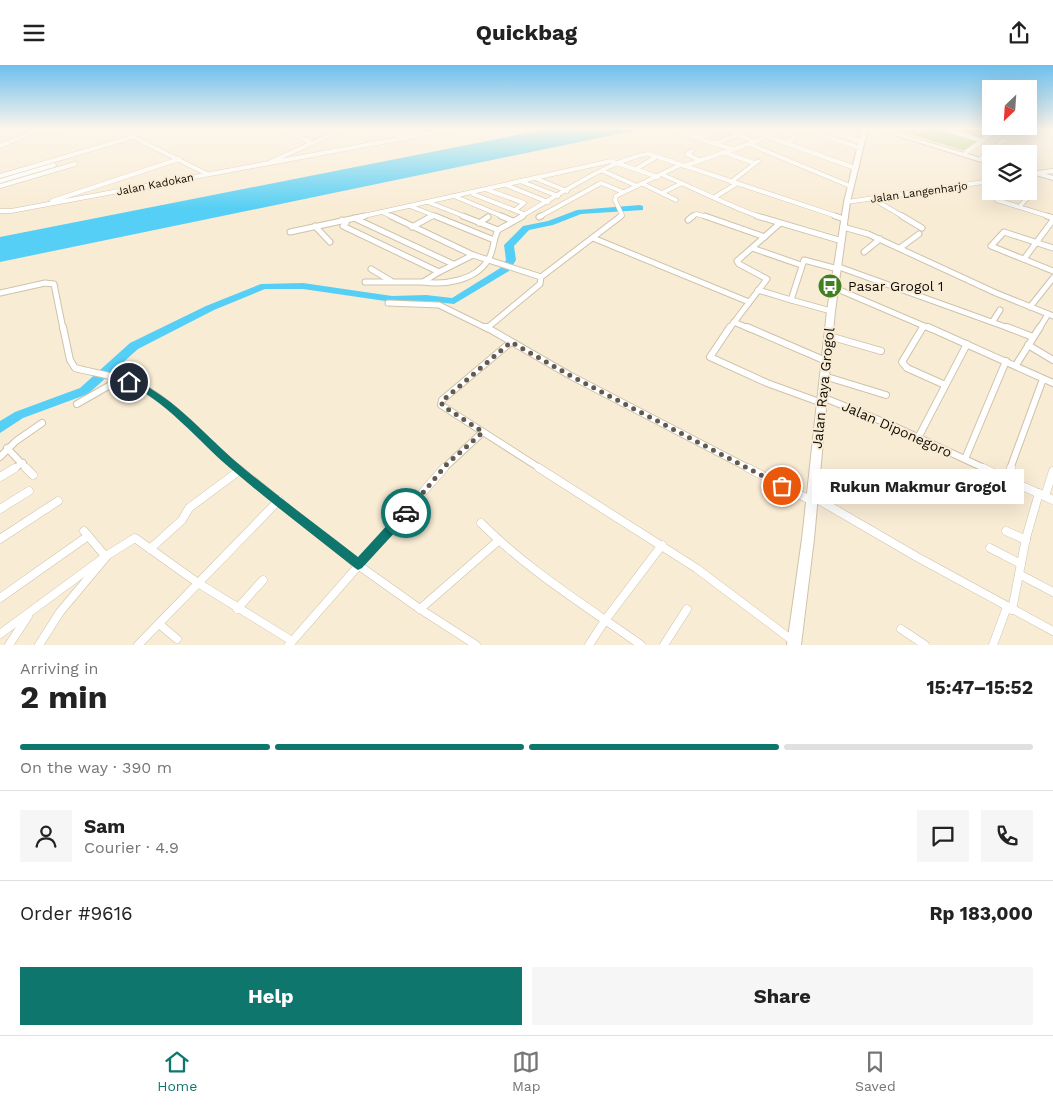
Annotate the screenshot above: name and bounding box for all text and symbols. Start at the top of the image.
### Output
icon: menu [20,19,48,47]
icon: share [1005,19,1033,47]
text: Quickbag [476,20,577,45]
north arrow [982,80,1038,135]
map controls [982,80,1037,200]
button: layers [982,145,1037,200]
street label: Jalan Kadokan [115,171,195,198]
street label: Jalan Langenharjo [870,179,969,206]
bus stop icon: Pasar Grogol 1 [817,273,843,299]
place label: Pasar Grogol 1 [848,278,944,294]
street label: Jalan Raya Grogol [809,326,837,449]
pin [108,361,150,403]
icon: home [115,368,143,396]
street label: Jalan Diponegoro [840,398,954,460]
pin [761,465,803,507]
callout: Rukun Makmur Grogol [812,469,1024,503]
icon: bag [768,472,796,500]
text: Rukun Makmur Grogol [830,477,1006,496]
courier [381,488,431,538]
icon: car [392,499,420,527]
text: Arriving in [20,659,98,678]
text: 15:47–15:52 [926,676,1033,699]
text: 2 min [20,678,108,716]
text: On the way · 390 m [20,758,172,777]
button: person [20,810,72,862]
button: chat [917,810,969,862]
button: phone [981,810,1033,862]
text: Sam [84,815,125,838]
text: Courier · 4.9 [84,838,179,857]
text: Order #9616 [20,902,133,925]
text: Rp 183,000 [929,902,1033,925]
button: Help [20,967,522,1025]
button: Share [532,967,1033,1025]
tab: Home [157,1048,197,1094]
tab: Map [512,1048,540,1094]
tab: Saved [855,1048,896,1094]

